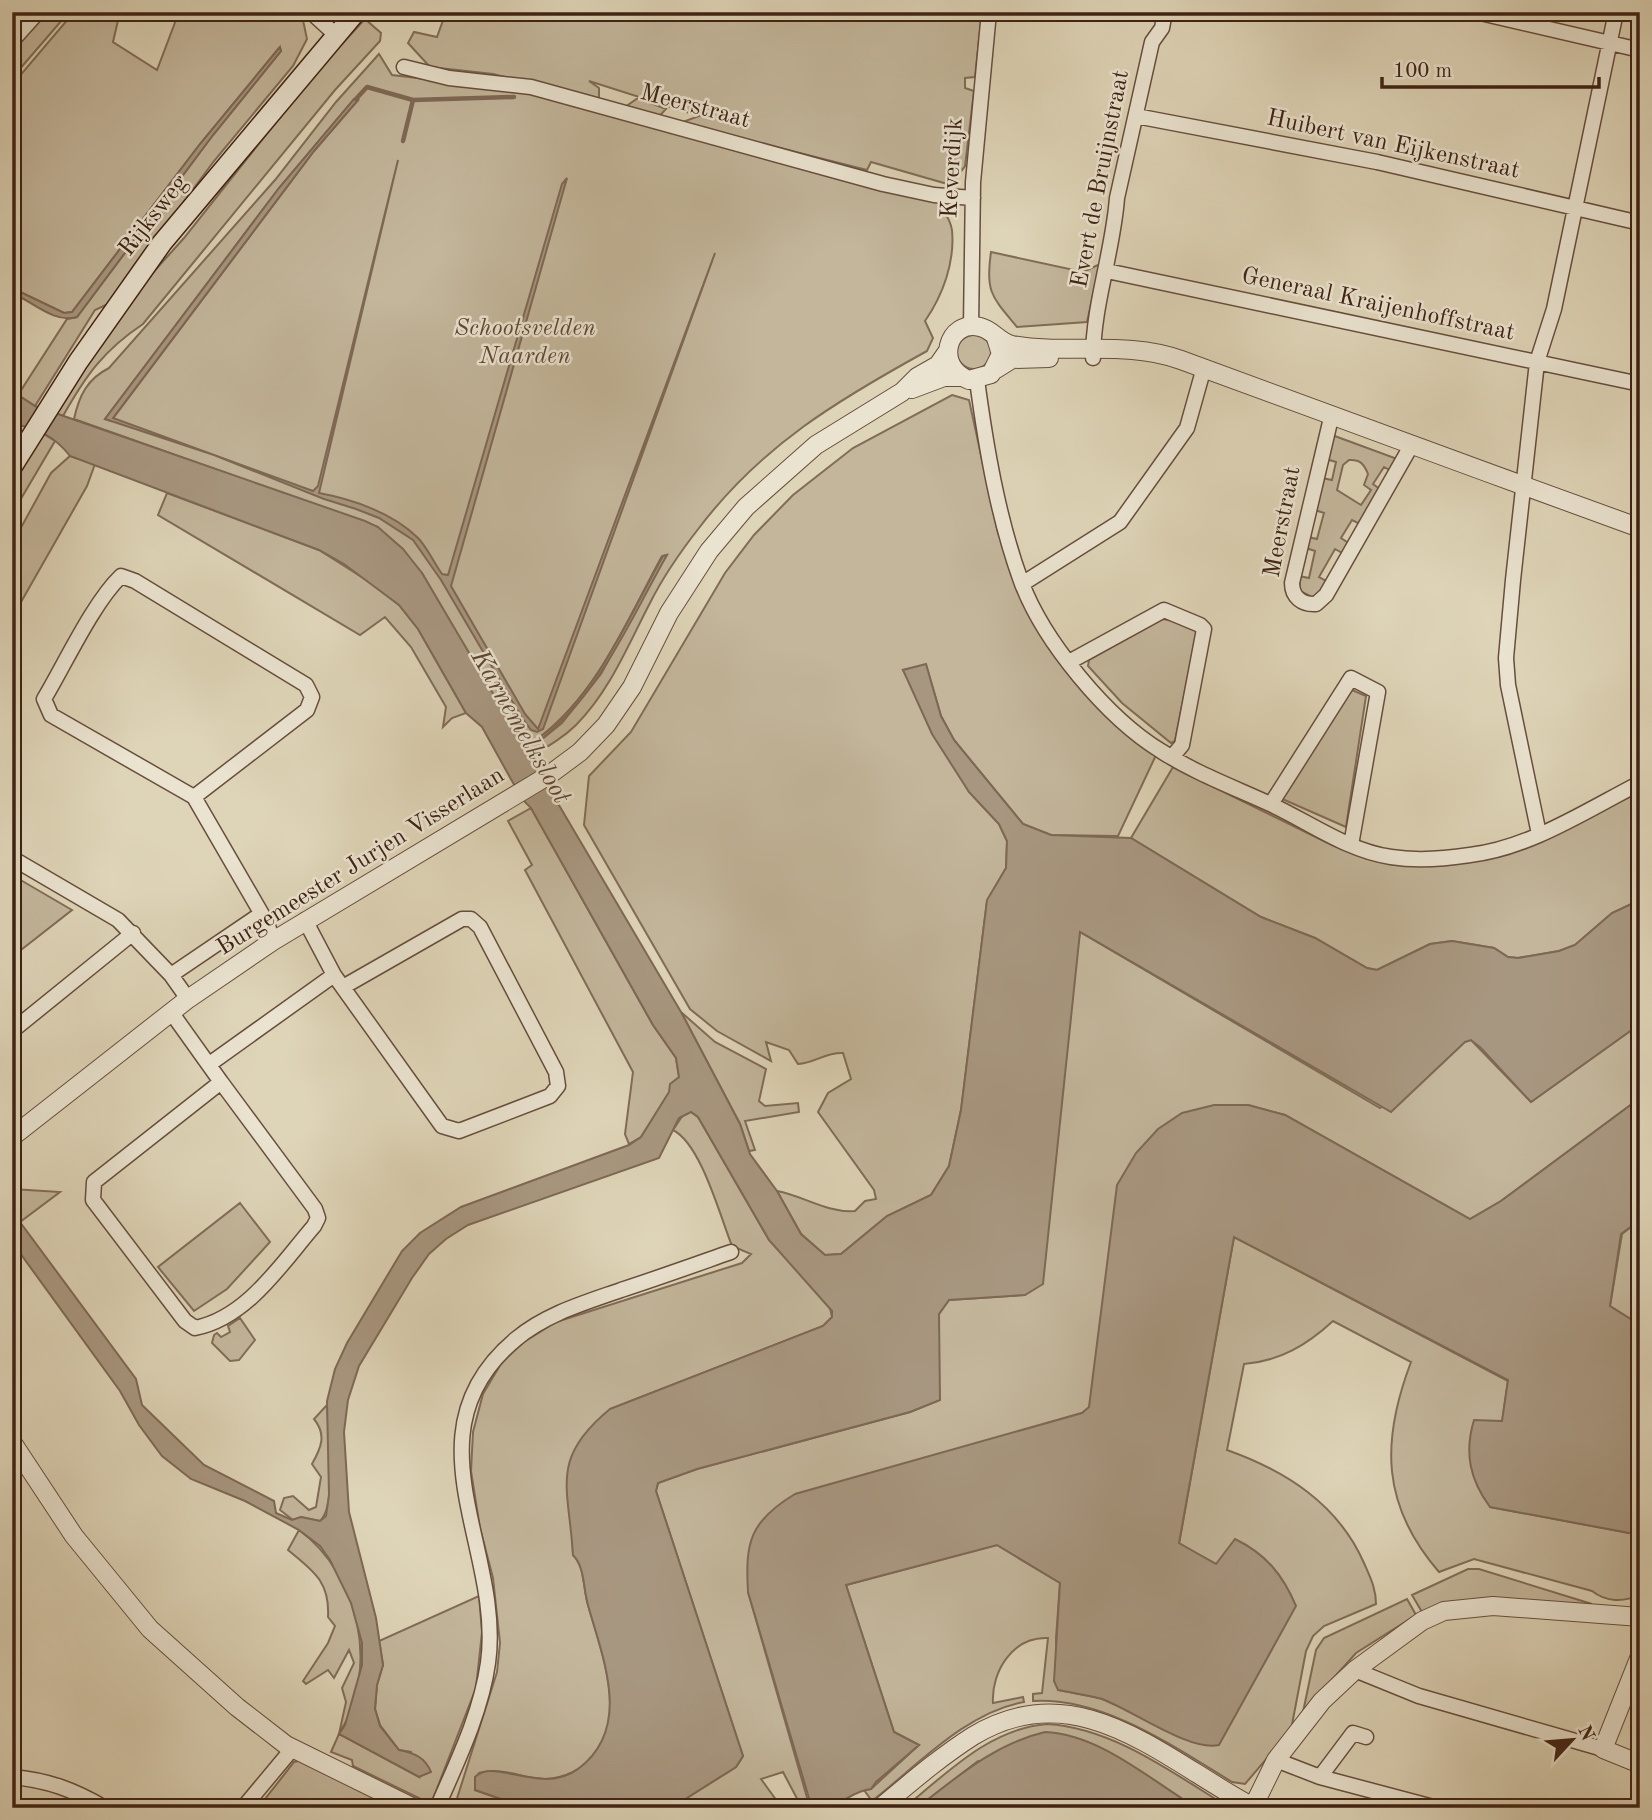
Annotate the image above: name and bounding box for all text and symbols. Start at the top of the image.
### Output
scale bar [1382,46,1600,90]
text: 100 m [1393,61,1452,82]
street label: Evert de Bruijnstraat [1068,68,1134,290]
street label: Meerstraat [637,81,753,133]
street label: Huibert van Eijkenstraat [1264,106,1522,184]
street label: Keverdijk [938,117,968,219]
street label: Rijksweg [115,171,193,261]
street label: Generaal Kraijenhoffstraat [1239,264,1517,346]
park label: Schootsvelden Naarden [454,317,596,369]
street label: Meerstraat [1260,464,1306,580]
water label: Karnemelksloot [465,645,575,809]
street label: Burgemeester Jurjen Visserlaan [213,763,509,961]
north arrow [1536,1704,1606,1774]
text: N [1573,1723,1597,1745]

